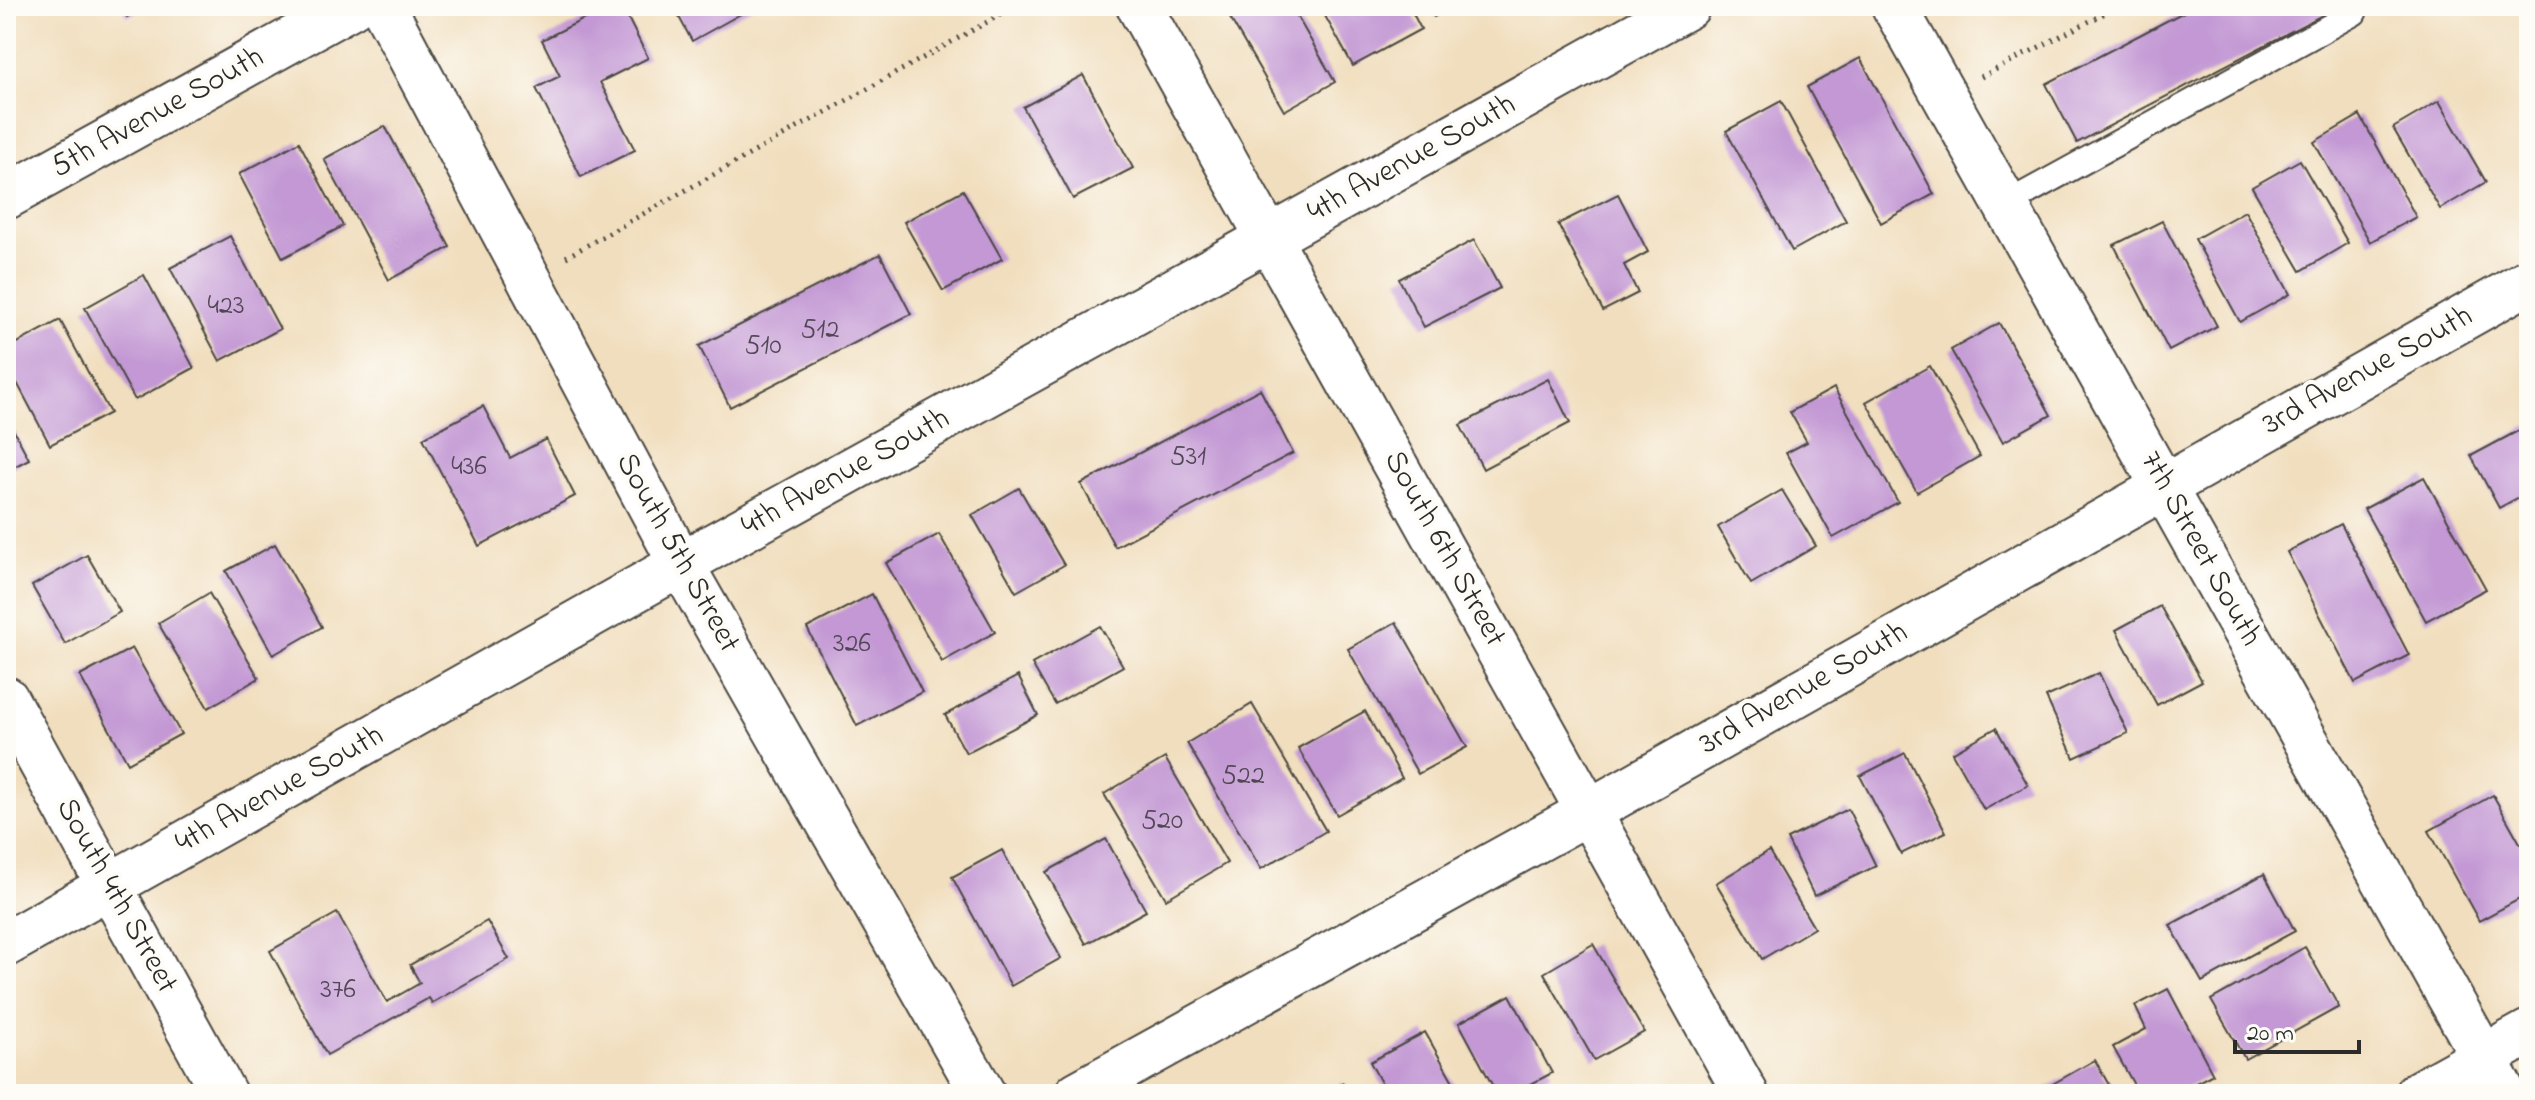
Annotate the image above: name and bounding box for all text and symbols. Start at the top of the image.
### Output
street label: 5th Avenue South [43,35,273,191]
street label: 4th Avenue South [1299,82,1525,236]
house number: 423 [207,286,245,327]
street label: 3rd Avenue South [2254,294,2482,448]
house number: 512 [801,310,839,351]
house number: 510 [744,326,782,367]
street label: 4th Avenue South [733,396,959,550]
house number: 531 [1170,437,1206,478]
street label: South 6th Street [1371,442,1518,656]
street label: 7th Street South [2127,443,2273,655]
street label: South 5th Street [603,444,752,662]
house number: 436 [451,447,487,488]
street label: 3rd Avenue South [1691,610,1917,768]
house number: 326 [833,624,871,665]
street label: 4th Avenue South [167,713,393,867]
house number: 522 [1221,756,1265,797]
street label: South 4th Street [43,790,189,1003]
house number: 520 [1141,801,1183,842]
house number: 376 [320,970,356,1011]
scale bar [2235,1004,2359,1054]
text: 20 m [2247,1017,2294,1052]

